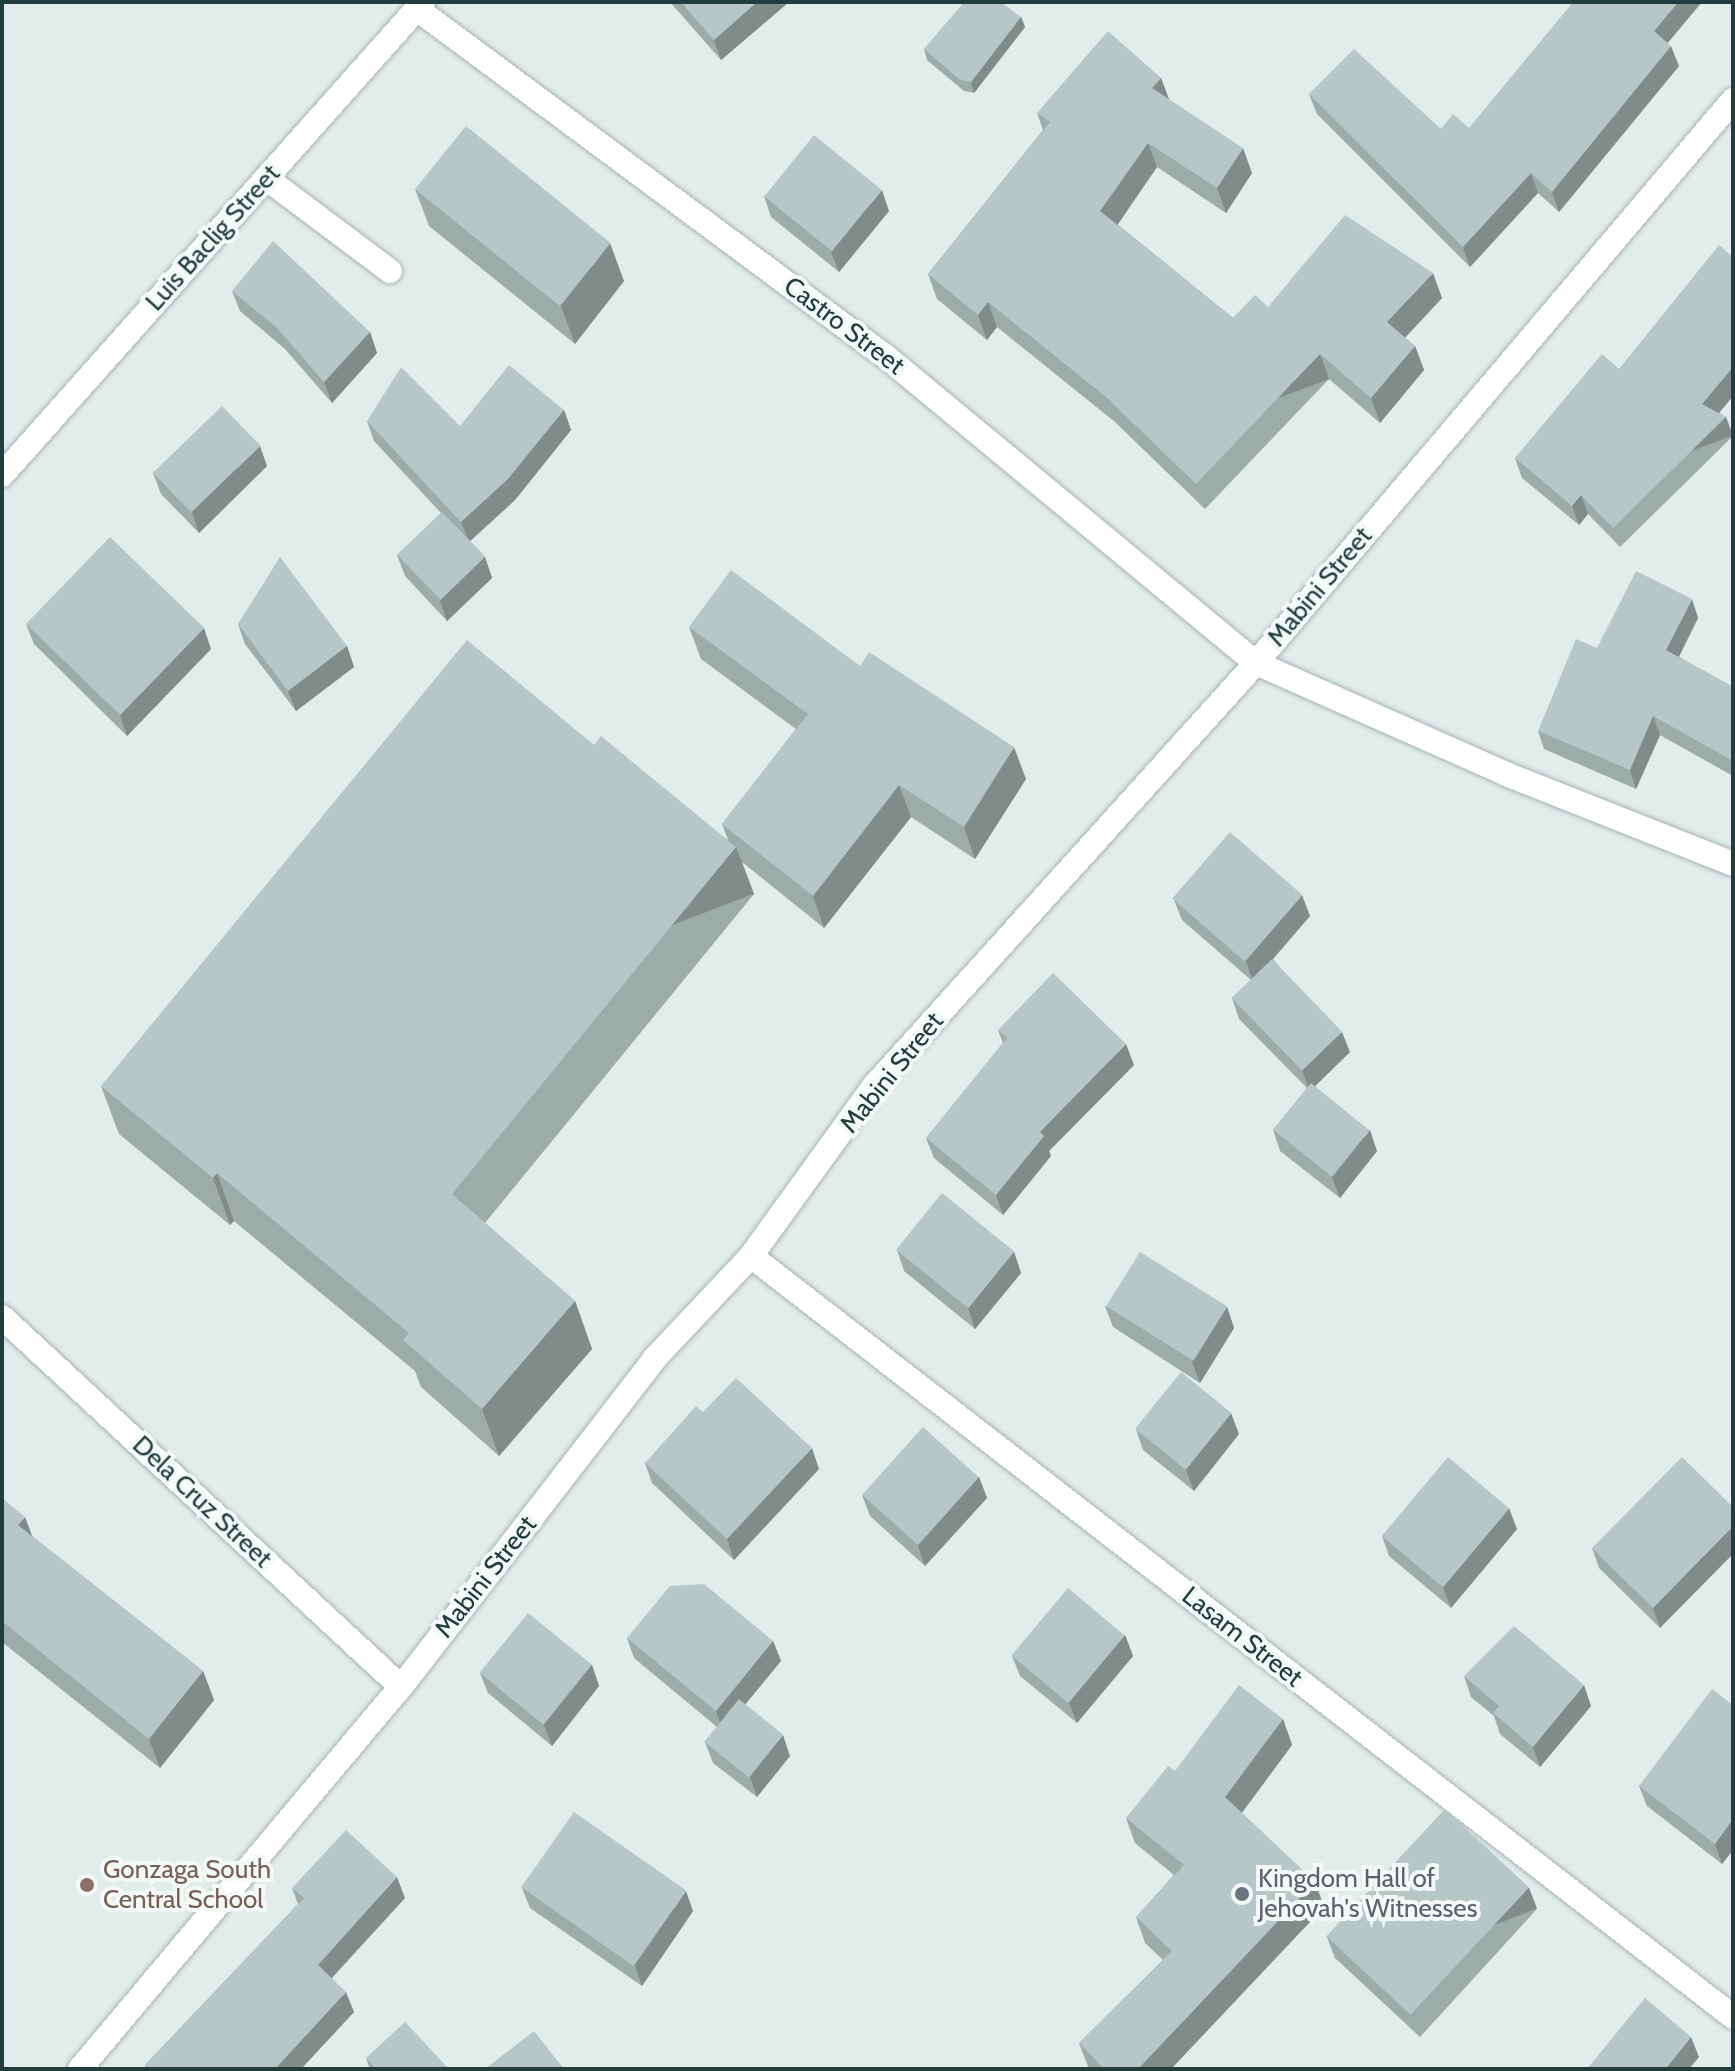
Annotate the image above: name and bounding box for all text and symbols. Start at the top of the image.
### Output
street label: Luis Baclig Street [139,159,287,317]
street label: Castro Street [778,271,910,381]
street label: Mabini Street [1261,521,1379,653]
street label: Mabini Street [834,1006,950,1140]
street label: Dela Cruz Street [126,1430,278,1574]
street label: Mabini Street [429,1510,543,1644]
street label: Lasam Street [1176,1580,1308,1694]
place label: Gonzaga South Central School [103,1854,271,1916]
place label: Kingdom Hall of Jehovah's Witnesses [1258,1863,1477,1924]
marker: Gonzaga South Central School [78,1876,96,1894]
marker: Kingdom Hall of Jehovah's Witnesses [1233,1885,1251,1903]

